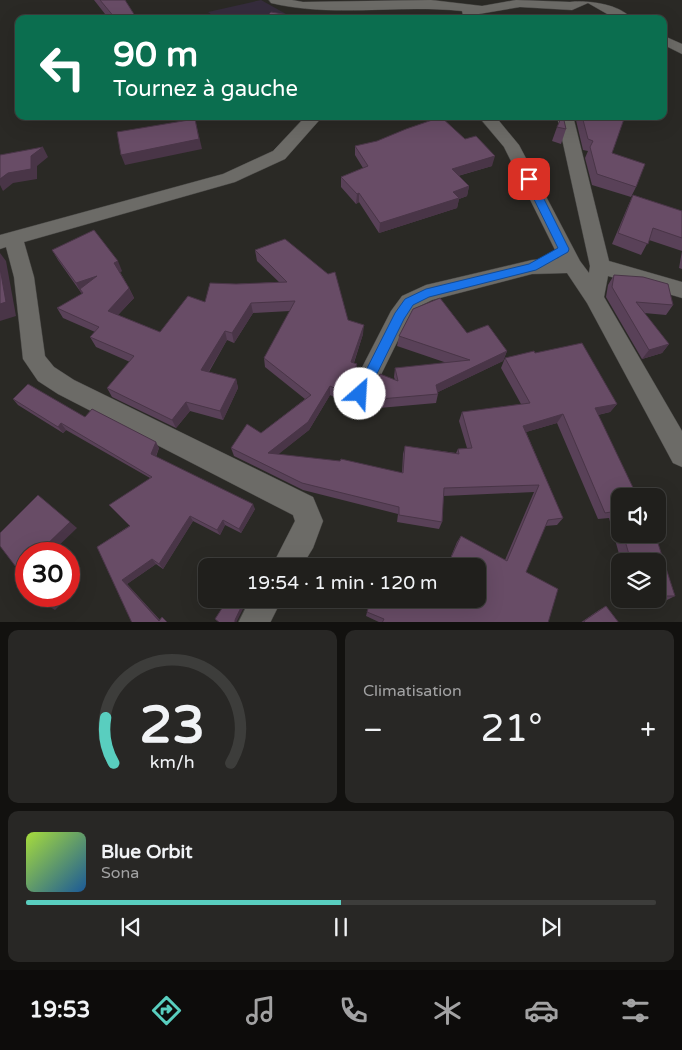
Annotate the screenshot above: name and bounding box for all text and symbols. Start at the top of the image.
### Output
text: 90 m [113,34,198,76]
icon: left [30,35,95,100]
text: Tournez à gauche [113,76,298,102]
pin [508,158,550,200]
icon: arrive [515,165,543,193]
position arrow [333,367,385,419]
map controls [611,488,666,608]
button: sound [611,488,666,543]
speed limit sign: 30 [15,542,80,607]
button: layers [611,553,666,608]
text: 19:54 · 1 min · 120 m [246,572,438,594]
text: Climatisation [363,681,462,701]
text: 23 [140,694,205,757]
text: 21° [481,706,543,752]
text: − [363,713,383,747]
text: + [640,713,656,747]
text: km/h [150,752,195,773]
text: Blue Orbit [101,841,193,863]
text: Sona [101,863,139,883]
icon: previous [117,913,145,941]
icon: pause [327,913,355,941]
icon: next [537,913,565,941]
icon: directions [149,993,184,1028]
icon: music [243,993,278,1028]
icon: phone [336,993,371,1028]
icon: climate [430,993,465,1028]
icon: car [524,993,559,1028]
icon: filters [618,993,653,1028]
text: 19:53 [29,997,90,1023]

